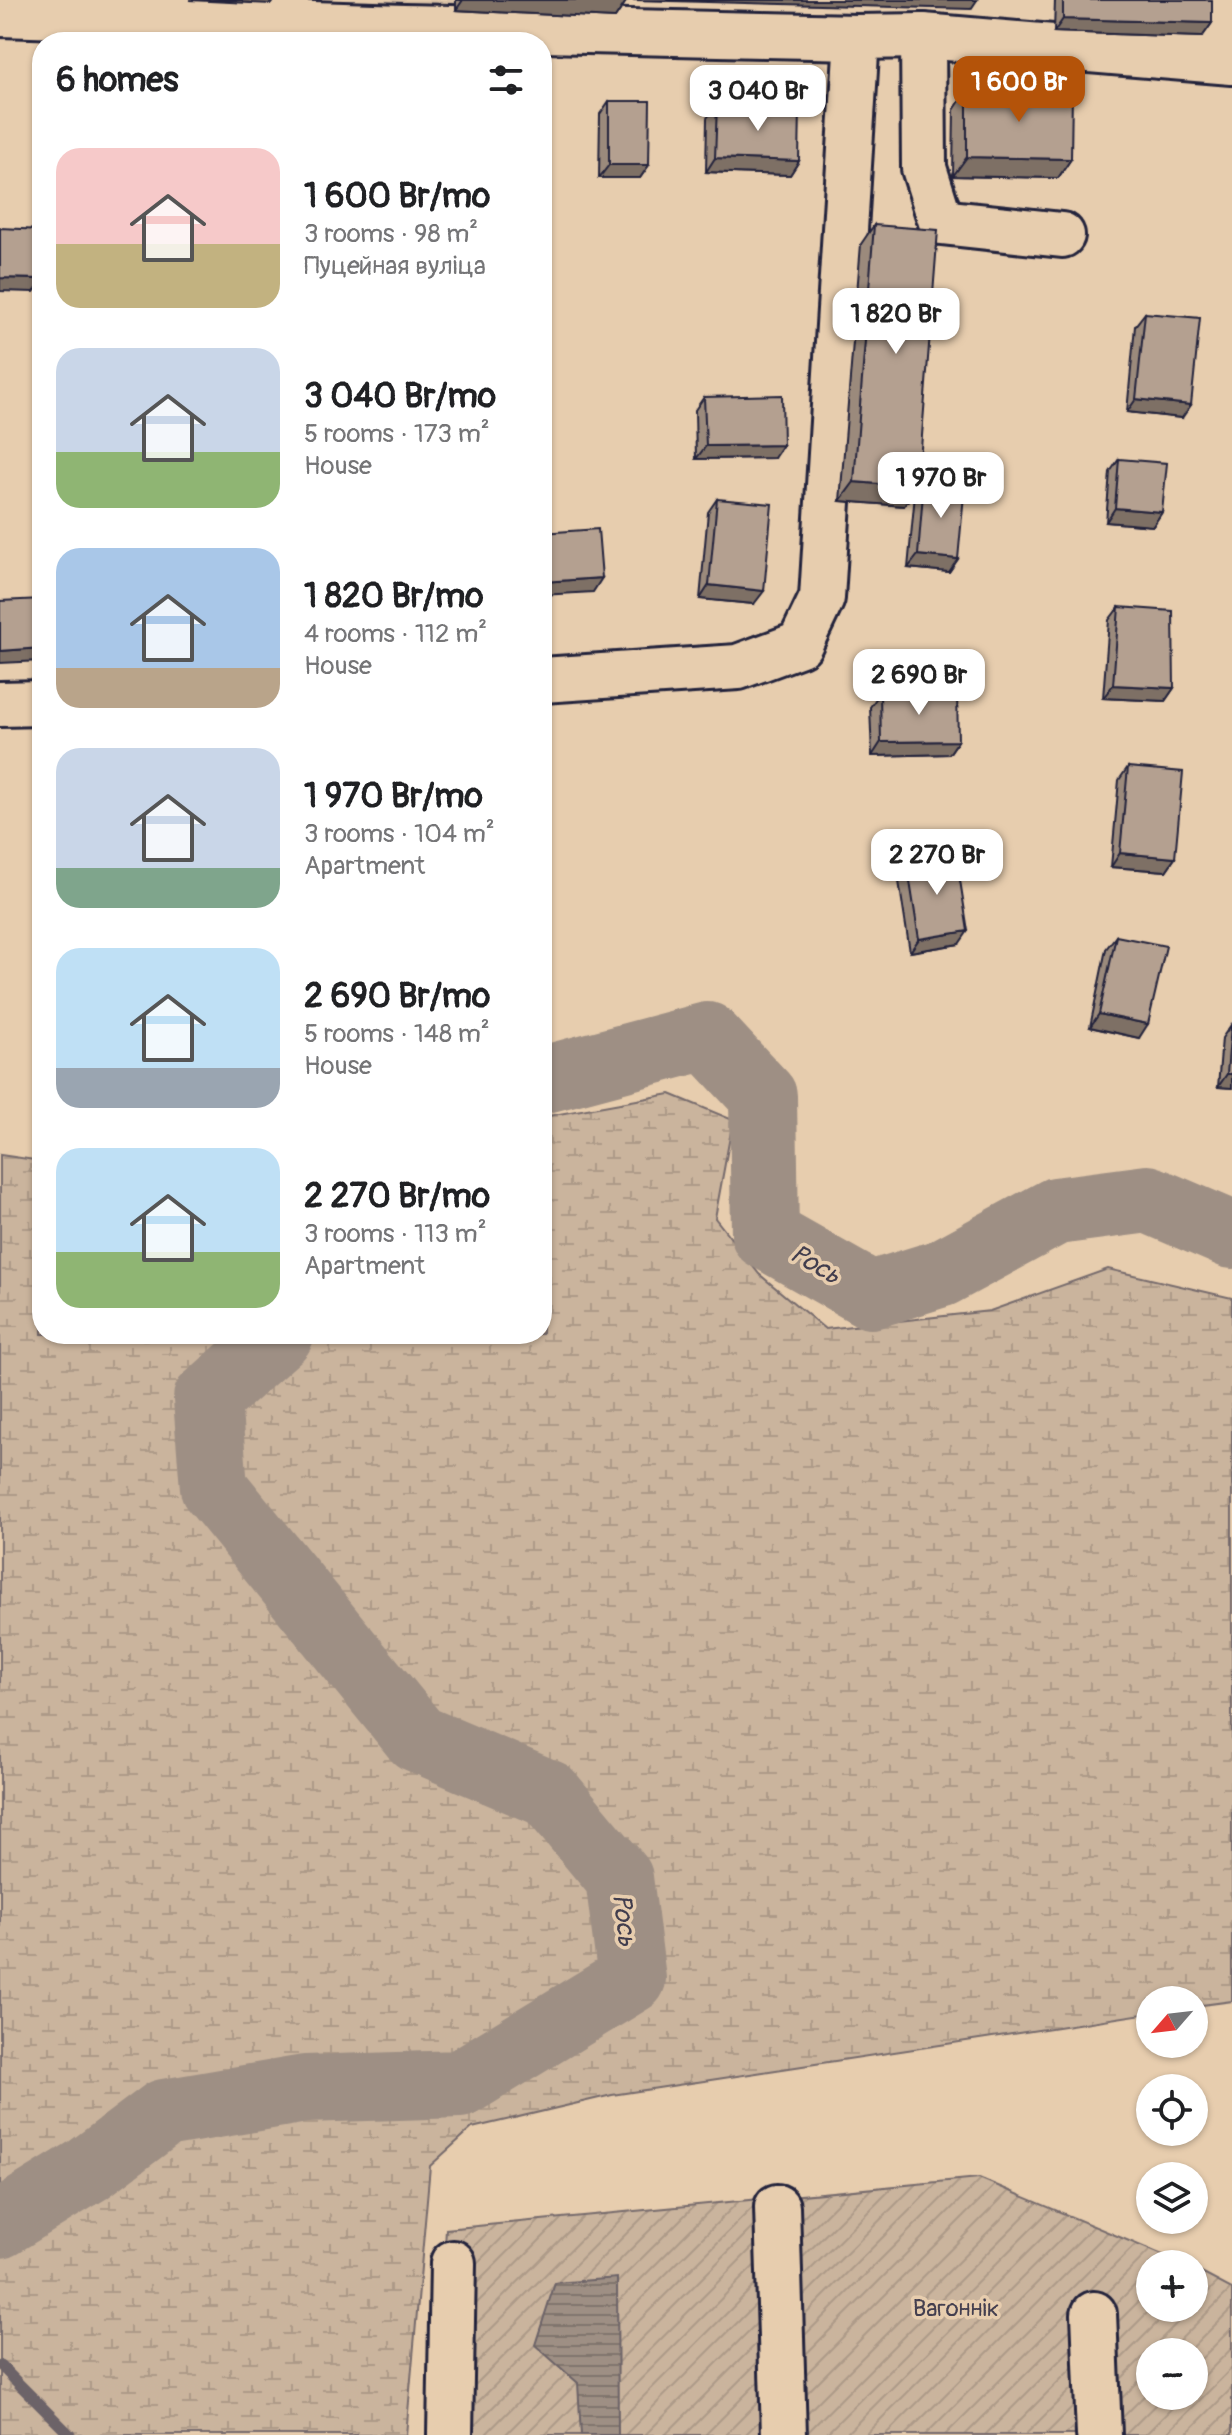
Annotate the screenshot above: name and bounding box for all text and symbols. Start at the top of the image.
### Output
pin: 1 600 Br [936,56,1102,124]
icon: filters [484,58,528,102]
text: 6 homes [56,59,179,102]
pin: 3 040 Br [675,65,841,133]
text: 1 600 Br [971,66,1067,98]
text: 3 040 Br [708,75,808,107]
text: 1 600 Br/mo [304,175,490,218]
icon: home [120,180,216,276]
text: 3 rooms · 98 m² [304,218,478,250]
text: Пуцейная вуліца [304,250,486,282]
pin: 1 820 Br [813,288,979,356]
text: 1 820 Br [851,298,941,330]
text: 3 040 Br/mo [304,375,496,418]
icon: home [120,380,216,476]
text: 5 rooms · 173 m² [304,418,490,450]
text: House [304,450,372,482]
pin: 1 970 Br [858,452,1024,520]
text: 1 970 Br [896,462,986,494]
text: 1 820 Br/mo [304,575,483,618]
icon: home [120,580,216,676]
text: 4 rooms · 112 m² [304,618,487,650]
pin: 2 690 Br [836,649,1002,717]
text: House [304,650,372,682]
text: 2 690 Br [871,659,967,691]
text: 1 970 Br/mo [304,775,483,818]
icon: home [120,780,216,876]
text: 3 rooms · 104 m² [304,818,495,850]
pin: 2 270 Br [854,829,1020,897]
text: 2 270 Br [889,839,985,871]
text: Apartment [304,850,425,882]
text: 2 690 Br/mo [304,975,490,1018]
icon: home [120,980,216,1076]
text: 5 rooms · 148 m² [304,1018,490,1050]
text: House [304,1050,372,1082]
text: 2 270 Br/mo [304,1175,490,1218]
icon: home [120,1180,216,1276]
text: 3 rooms · 113 m² [304,1218,487,1250]
water label: Рось [785,1238,846,1292]
text: Apartment [304,1250,425,1282]
water label: Рось [605,1892,643,1948]
north arrow [1136,1986,1208,2058]
map controls [1136,1986,1208,2410]
button: locate [1136,2074,1208,2146]
button: layers [1136,2162,1208,2234]
button: + [1136,2250,1208,2322]
park label: Вагоннік [913,2294,999,2323]
button: − [1136,2338,1208,2410]

